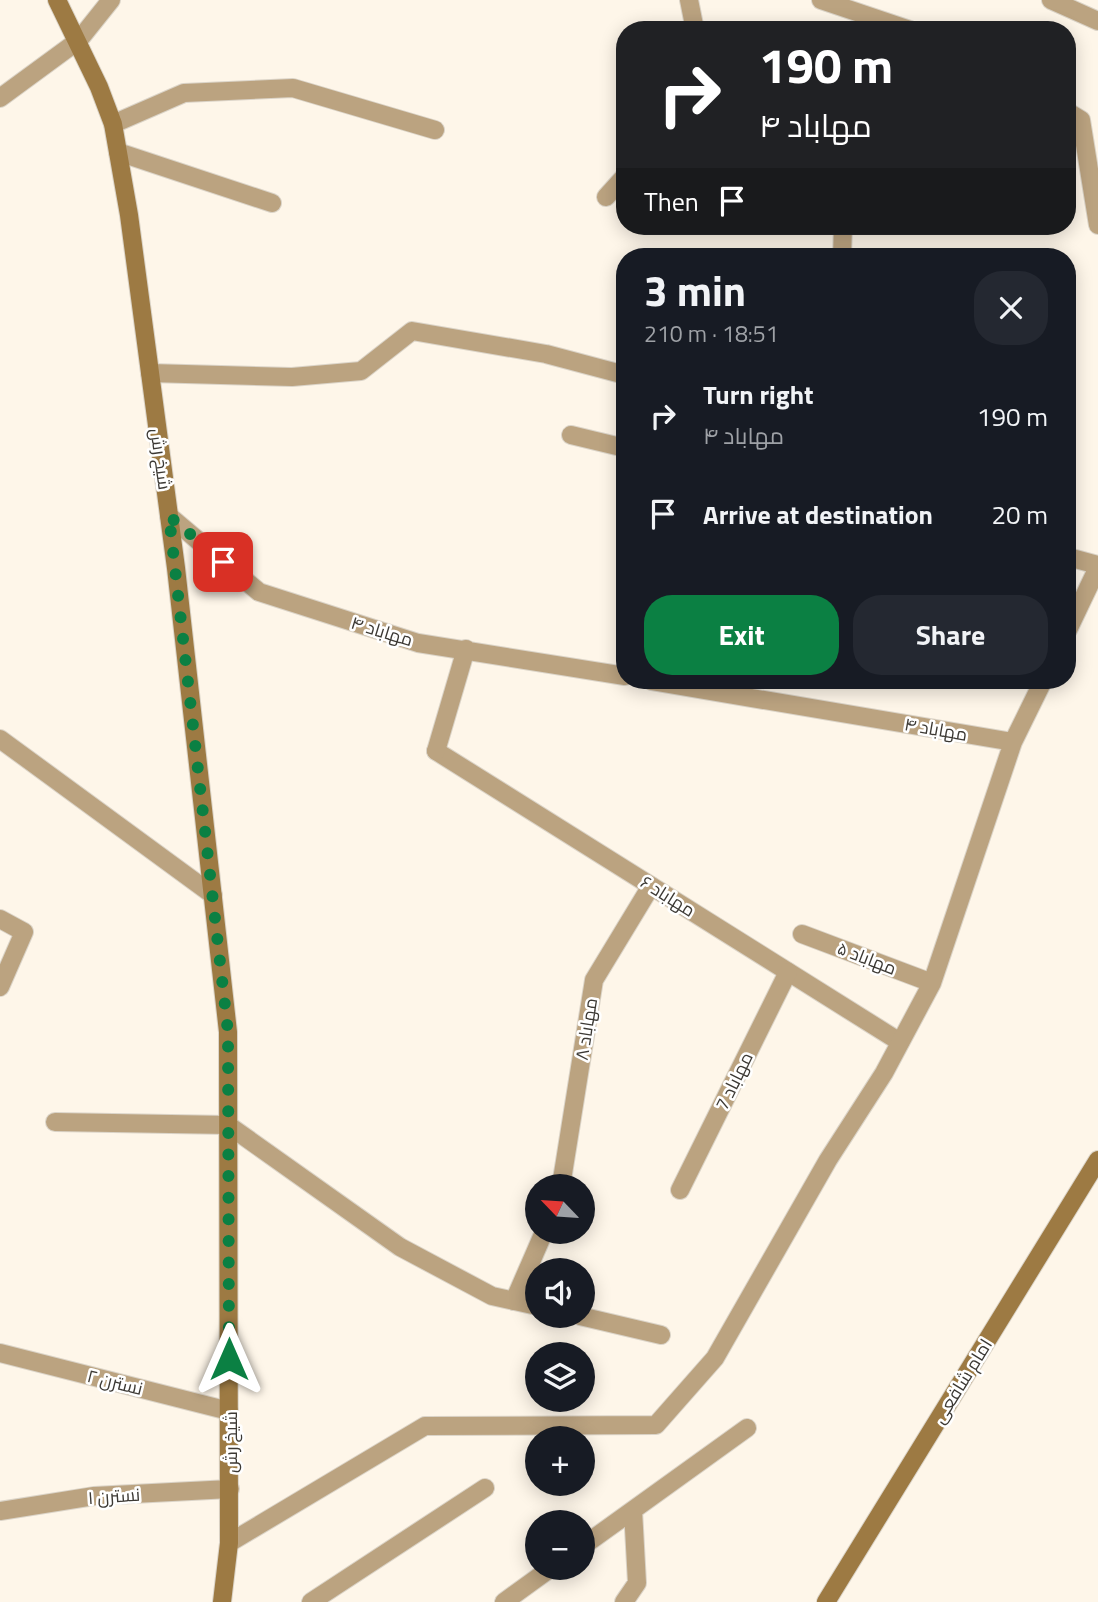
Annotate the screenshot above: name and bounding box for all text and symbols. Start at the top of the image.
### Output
text: 190 m [759,27,893,102]
icon: right [644,49,735,140]
text: مهاباد ۴ [759,101,872,149]
text: Then [644,182,699,221]
icon: arrive [713,182,751,220]
text: 3 min [644,258,746,322]
button: close [974,271,1048,345]
text: 210 m · 18:51 [644,316,779,351]
text: Turn right [703,375,814,414]
icon: right [644,397,682,435]
text: 190 m [977,397,1048,436]
text: مهاباد ۴ [703,418,784,453]
street label: شیخ رش [143,426,179,492]
icon: arrive [644,495,682,533]
text: Arrive at destination [703,495,933,534]
text: 20 m [991,495,1048,534]
pin [193,532,253,592]
icon: arrive [204,543,242,581]
button: Exit [644,595,839,675]
button: Share [853,595,1048,675]
street label: مهاباد ۴ [348,609,416,653]
street label: مهاباد ۴ [902,710,970,748]
street label: مهاباد ۶ [635,869,701,923]
street label: مهاباد ۵ [834,934,900,982]
street label: مهاباد ۸ [568,996,604,1062]
street label: مهاباد 7 [708,1047,760,1115]
north arrow [525,1174,595,1244]
map controls [525,1174,595,1580]
button: sound [525,1258,595,1328]
position arrow [192,1322,266,1396]
street label: امام شافعی [925,1333,999,1429]
button: layers [525,1342,595,1412]
street label: نسترن ۲ [84,1362,146,1402]
street label: شیخ رش [217,1411,244,1473]
button: + [525,1426,595,1496]
street label: نسترن ۱ [87,1481,141,1511]
button: − [525,1510,595,1580]

